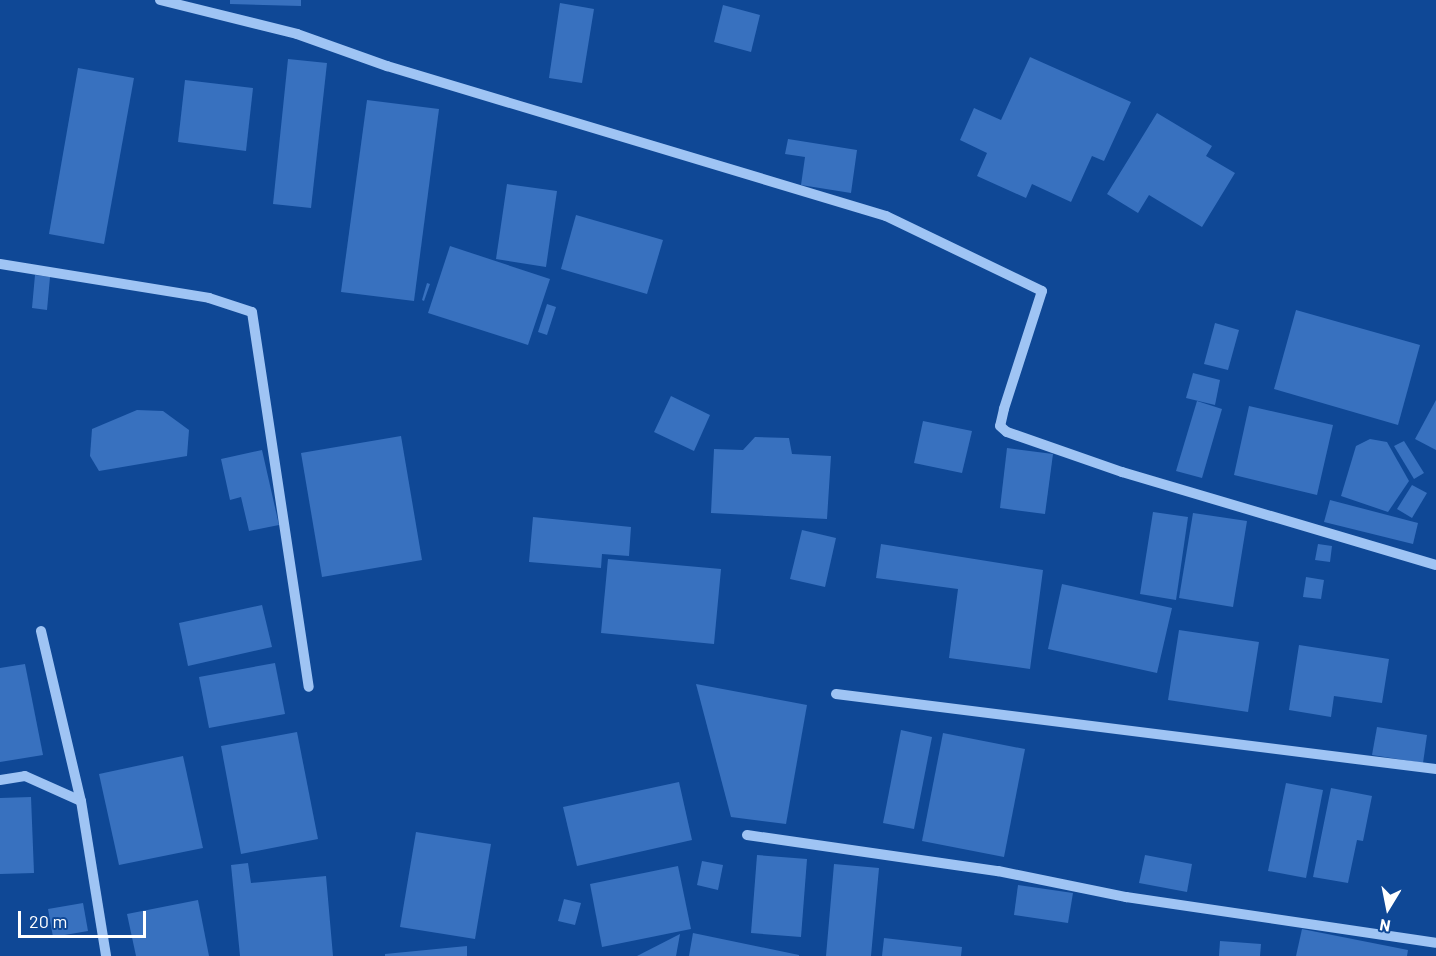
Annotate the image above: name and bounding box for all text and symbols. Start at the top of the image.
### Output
north arrow [1358,878,1418,938]
scale bar [21,899,148,937]
text: 20 m [29,910,67,932]
text: N [1378,916,1392,936]

